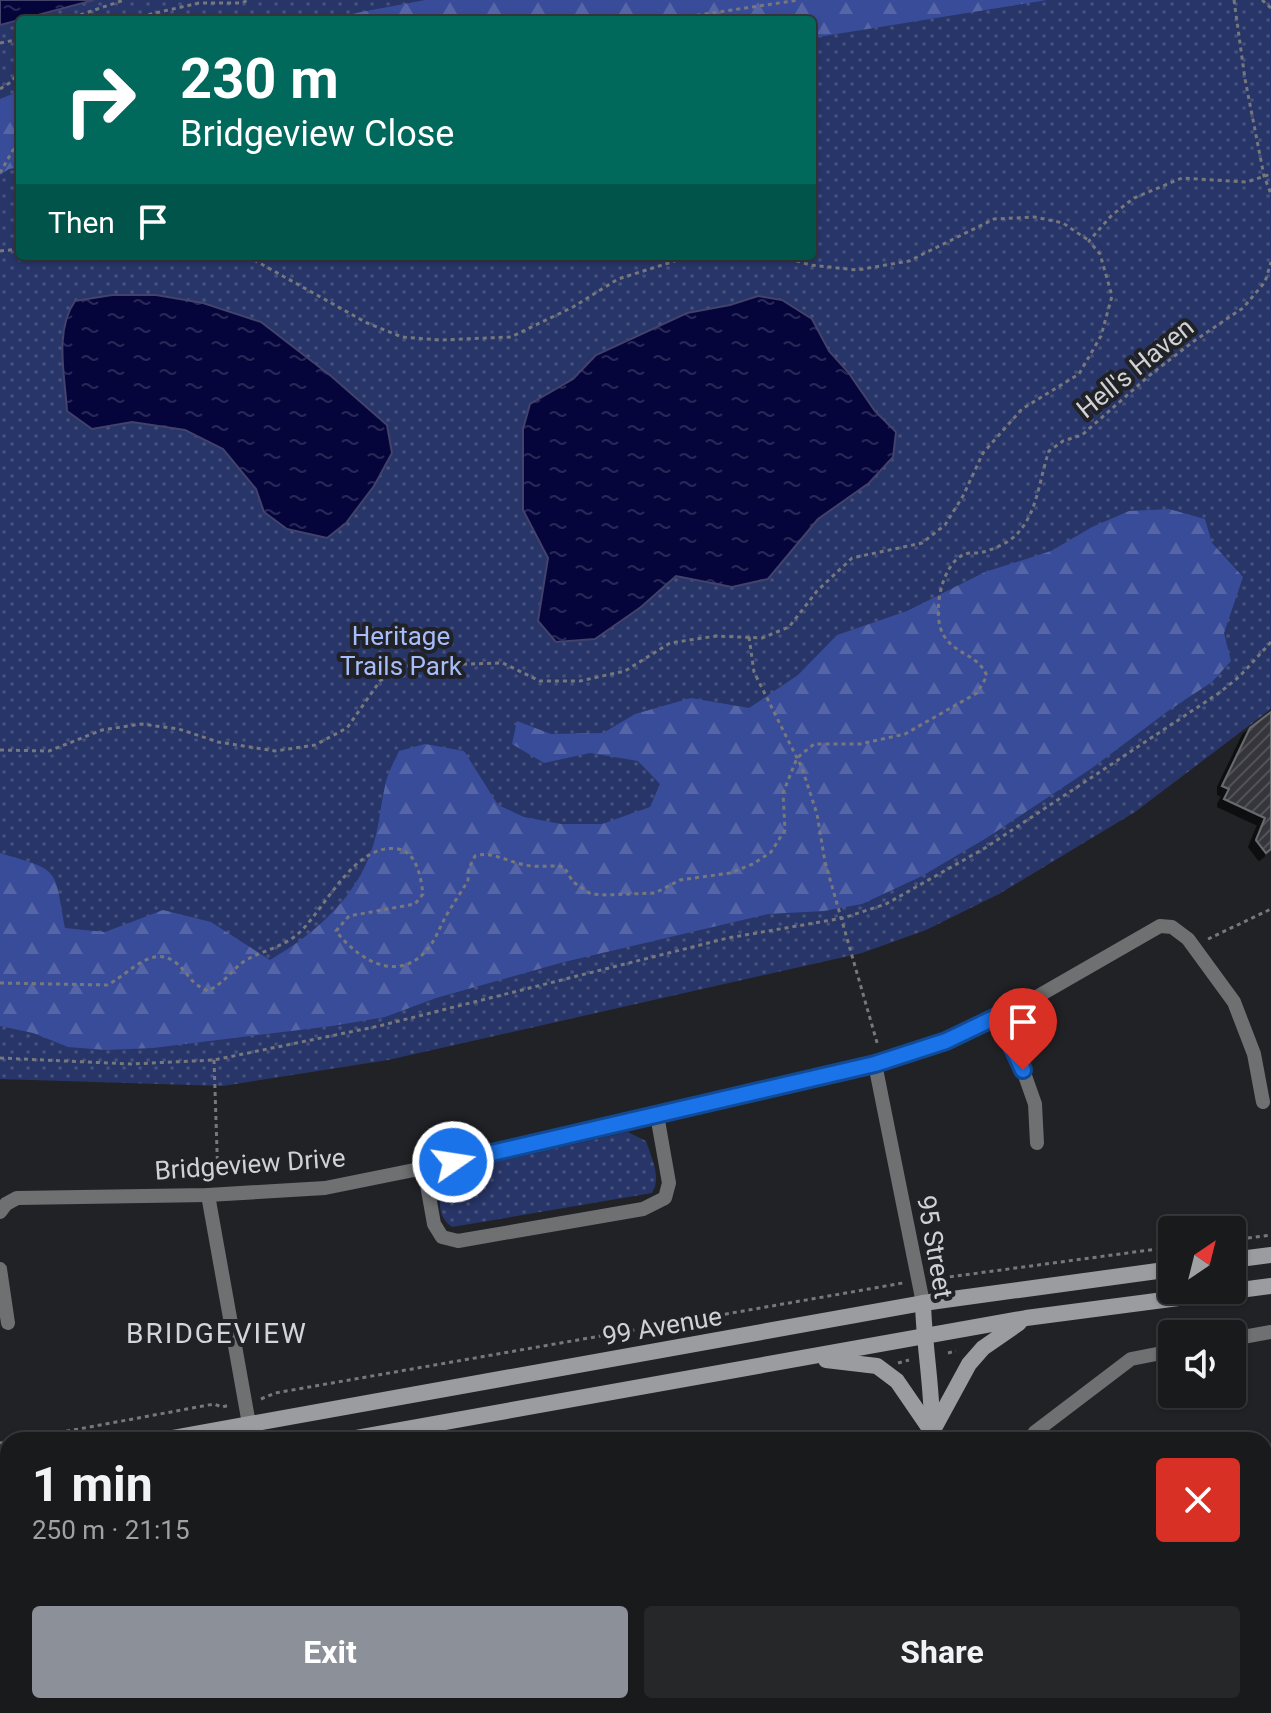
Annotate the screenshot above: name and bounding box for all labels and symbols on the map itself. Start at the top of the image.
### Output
street label: Hell's Haven [1071,312,1199,424]
park label: Heritage Trails Park [340,621,463,681]
pin [989,988,1057,1070]
position arrow [411,1120,495,1204]
street label: Bridgeview Drive [154,1142,346,1186]
street label: 95 Street [911,1193,959,1301]
north arrow [1158,1216,1246,1304]
street label: 99 Avenue [600,1301,724,1351]
district label: BRIDGEVIEW [126,1317,308,1350]

